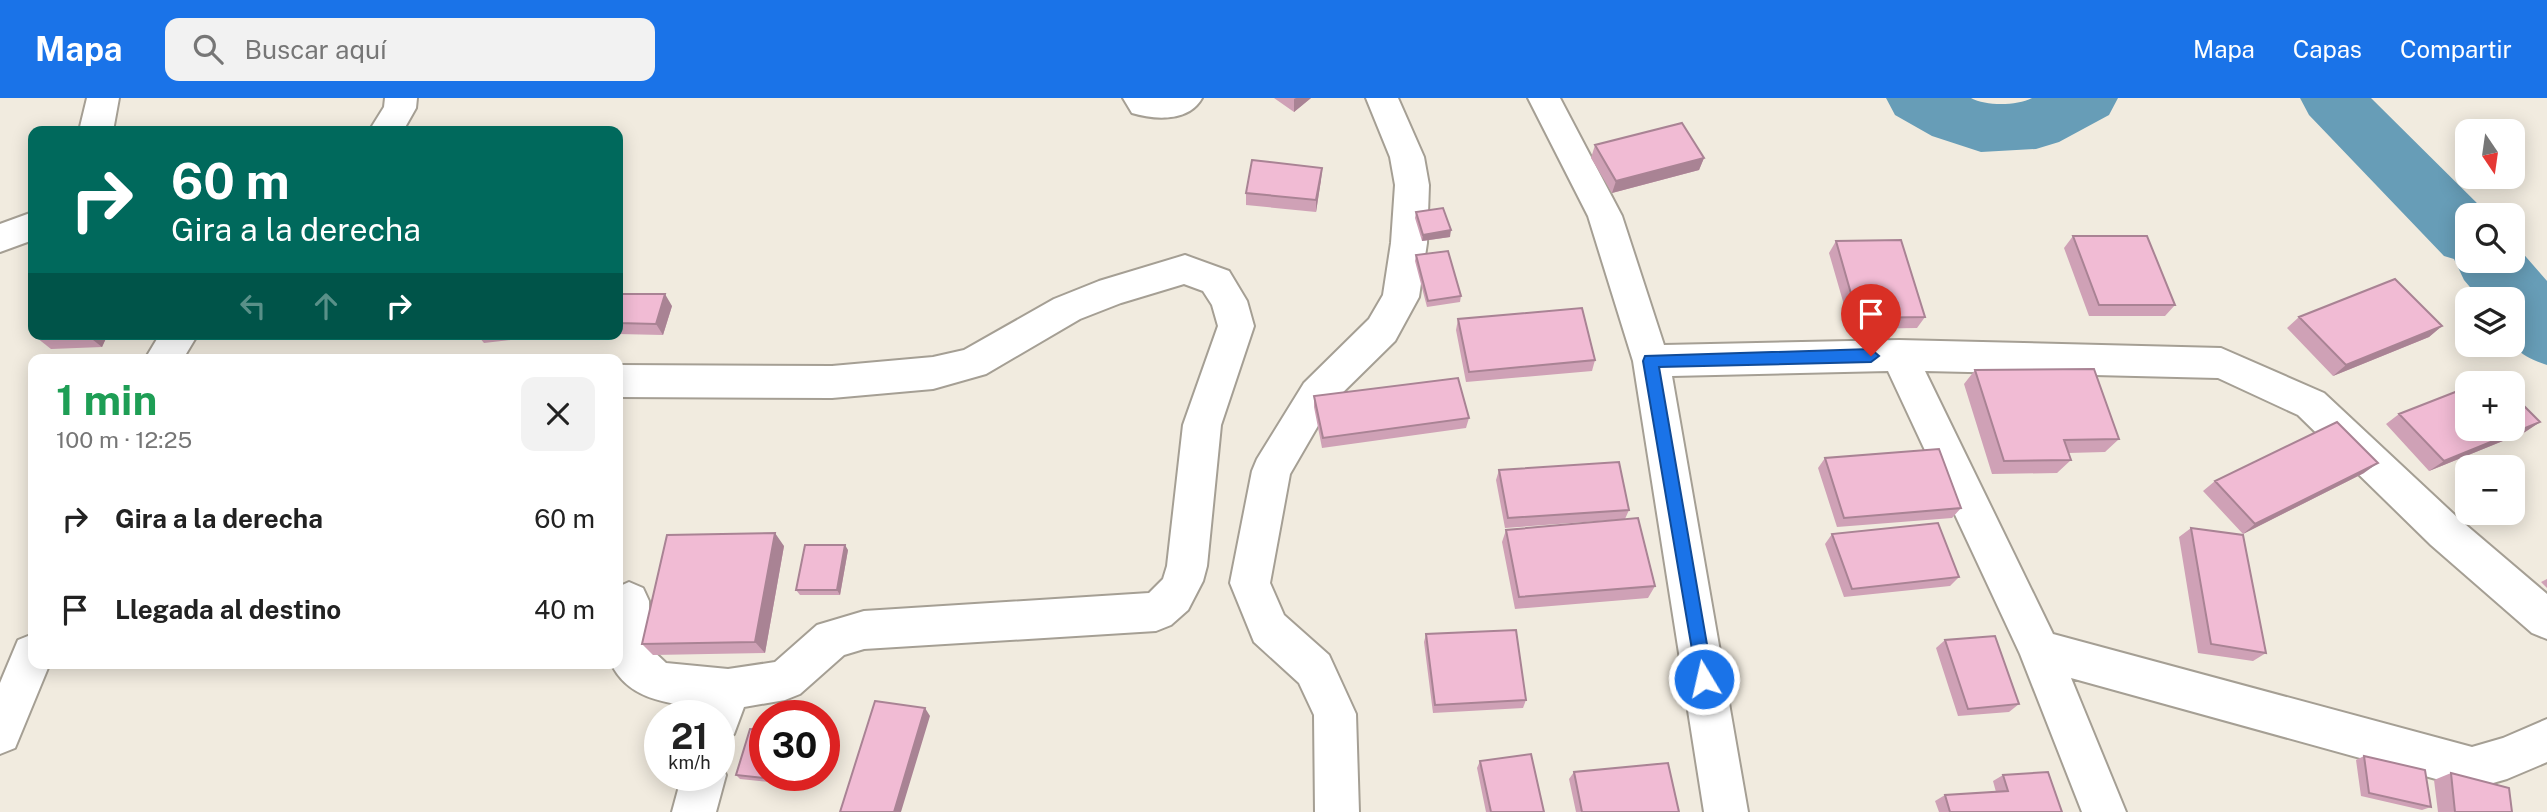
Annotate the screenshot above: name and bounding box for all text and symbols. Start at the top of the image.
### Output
search box [165,18,655,81]
text: Mapa [35,30,123,68]
icon: search [189,30,227,68]
text: Buscar aquí [245,34,386,65]
text: Mapa [2193,35,2255,63]
text: Capas [2293,35,2362,63]
text: Compartir [2400,35,2512,63]
north arrow [2455,119,2525,189]
map controls [2455,119,2525,525]
text: 60 m [171,152,290,210]
icon: right [56,154,147,245]
button: search [2455,203,2525,273]
text: Gira a la derecha [171,211,421,248]
pin [1841,284,1901,356]
icon: left [234,287,272,325]
icon: ahead [307,287,345,325]
icon: right [380,287,418,325]
button: layers [2455,287,2525,357]
icon: arrive [1852,295,1890,333]
button: + [2455,371,2525,441]
text: 1 min [56,375,157,424]
button: close [521,377,595,451]
text: 100 m · 12:25 [56,426,192,453]
button: − [2455,455,2525,525]
icon: right [56,500,94,538]
text: Gira a la derecha [115,503,323,534]
text: 60 m [534,503,595,534]
icon: arrive [56,591,94,629]
text: Llegada al destino [115,594,341,625]
text: 40 m [534,594,595,625]
position arrow [1667,642,1741,716]
speed limit sign: 30 [749,700,840,791]
text: 21 [671,716,708,757]
text: km/h [668,752,711,773]

